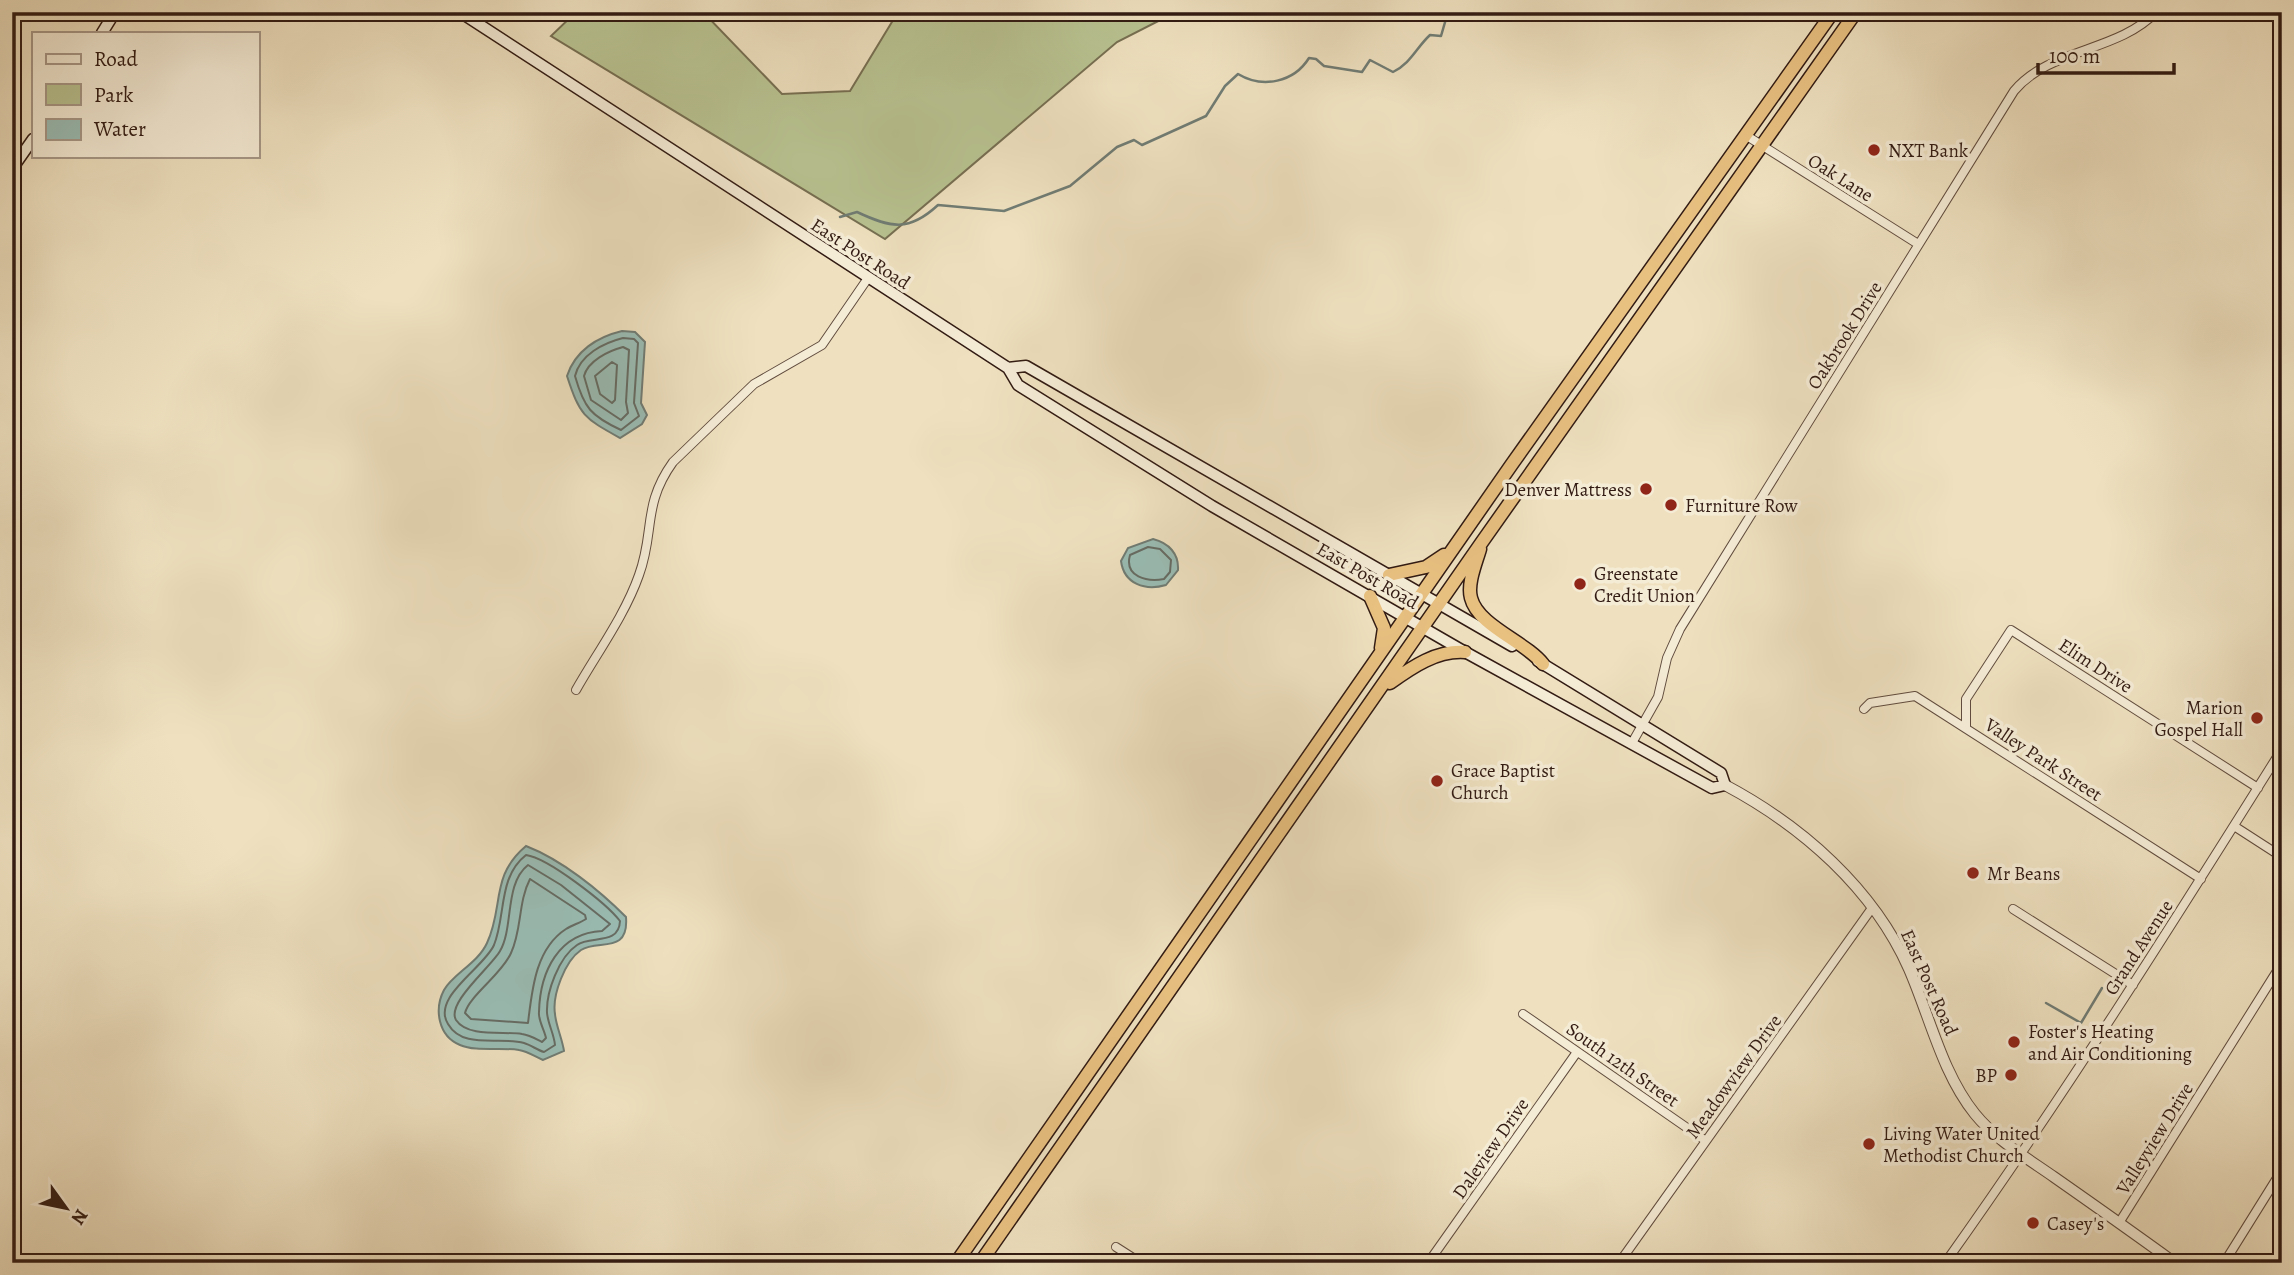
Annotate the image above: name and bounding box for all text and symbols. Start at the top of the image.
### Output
legend [32,32,259,158]
scale bar [2038,32,2175,76]
text: 100 m [2049,42,2100,70]
text: Road [94,45,138,73]
text: Park [94,81,134,109]
text: Water [93,115,146,143]
place label: NXT Bank [1888,138,1969,164]
marker: NXT Bank [1866,142,1882,158]
street label: Oak Lane [1803,148,1878,208]
street label: East Post Road [806,212,916,296]
street label: Oakbrook Drive [1801,276,1888,395]
place label: Denver Mattress [1504,477,1632,503]
marker: Denver Mattress [1638,481,1654,497]
place label: Furniture Row [1685,493,1798,519]
marker: Furniture Row [1663,497,1679,513]
street label: East Post Road [1312,536,1424,616]
place label: Greenstate Credit Union [1594,561,1695,609]
marker: Greenstate Credit Union [1572,576,1588,592]
street label: Elim Drive [2053,632,2138,699]
place label: Marion Gospel Hall [2155,695,2243,743]
marker: Marion Gospel Hall [2249,710,2265,726]
street label: Valley Park Street [1979,712,2107,808]
place label: Grace Baptist Church [1451,758,1555,806]
marker: Grace Baptist Church [1429,773,1445,789]
place label: Mr Beans [1987,861,2061,887]
marker: Mr Beans [1965,865,1981,881]
street label: Grand Avenue [2098,895,2179,1000]
street label: East Post Road [1894,925,1964,1040]
street label: Meadowview Drive [1680,1009,1788,1144]
street label: South 12th Street [1561,1016,1684,1113]
place label: Foster's Heating and Air Conditioning [2028,1019,2193,1067]
marker: Foster's Heating and Air Conditioning [2006,1034,2022,1050]
place label: BP [1975,1063,1998,1089]
marker: BP [2003,1067,2019,1083]
street label: Valleyview Drive [2110,1078,2200,1200]
street label: Daleview Drive [1446,1093,1535,1204]
place label: Living Water United Methodist Church [1883,1121,2040,1169]
marker: Living Water United Methodist Church [1861,1136,1877,1152]
north arrow [32,1174,102,1244]
text: N [65,1204,94,1230]
place label: Casey's [2047,1211,2105,1237]
marker: Casey's [2025,1215,2041,1231]

